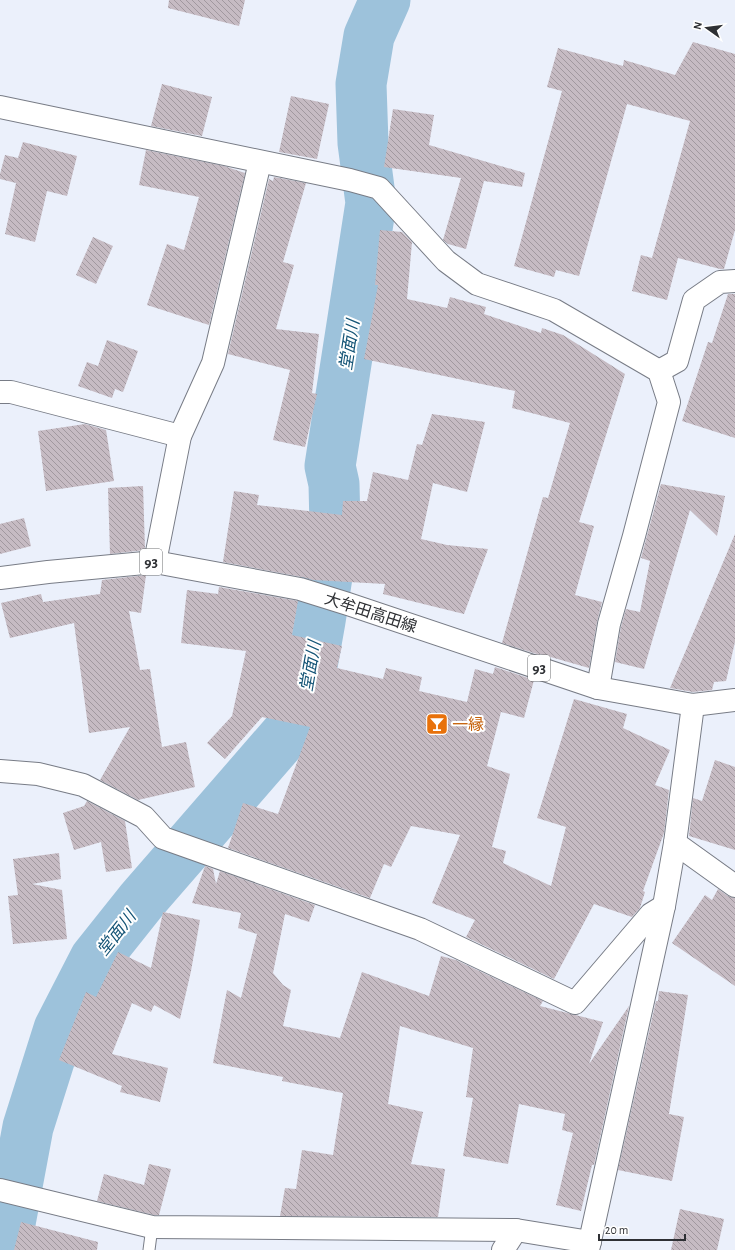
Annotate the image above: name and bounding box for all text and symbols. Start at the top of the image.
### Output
north arrow [687,8,727,48]
text: N [692,21,704,31]
water label: 堂面川 [336,316,362,372]
road number: 93 [140,549,162,575]
street label: 大牟田高田線 [323,590,419,635]
water label: 堂面川 [297,637,324,693]
road number: 93 [528,655,550,681]
bar icon: 一縁 [424,711,450,737]
place label: 一縁 [452,716,484,733]
water label: 堂面川 [93,906,140,959]
scale bar [599,1216,685,1242]
text: 20 m [605,1224,628,1236]

